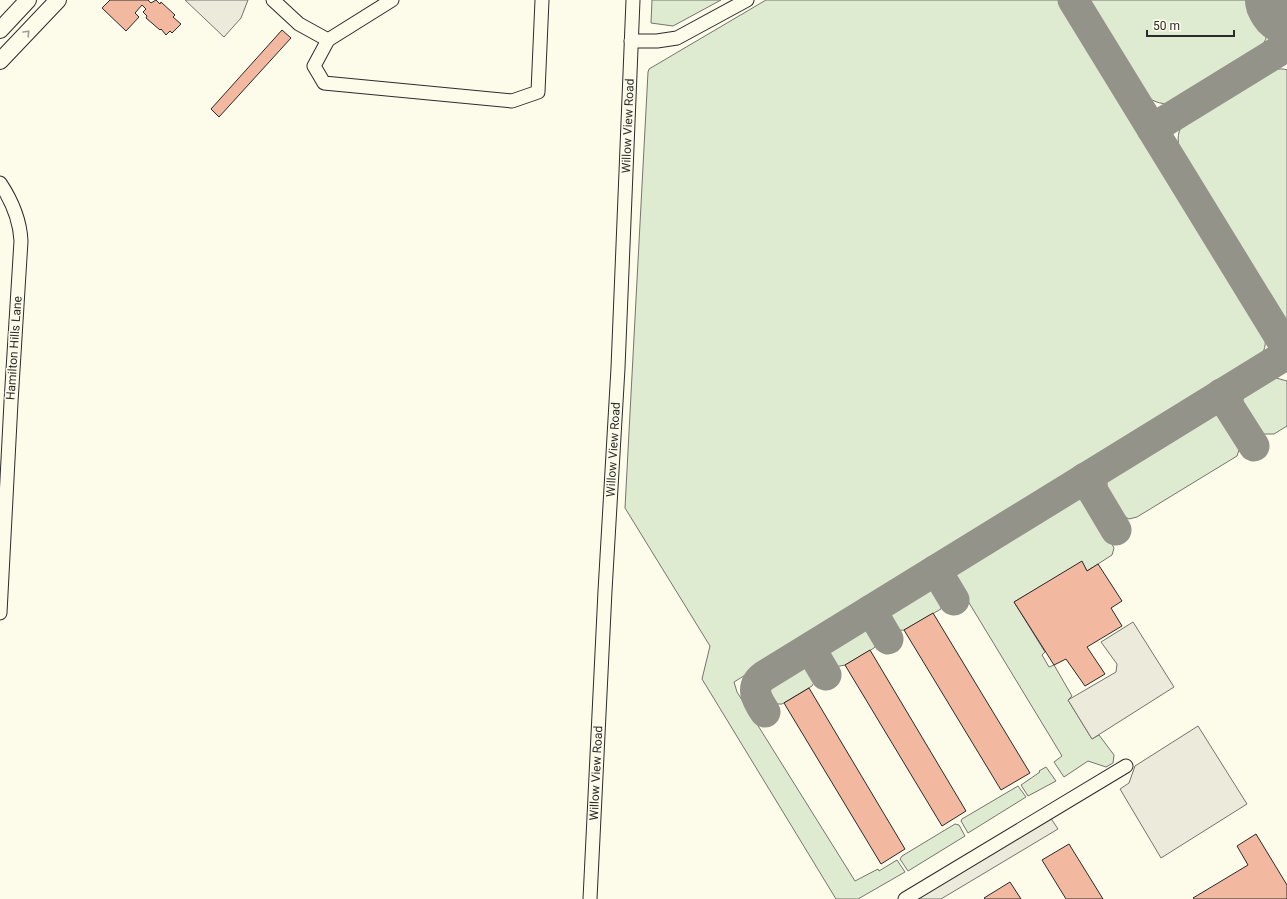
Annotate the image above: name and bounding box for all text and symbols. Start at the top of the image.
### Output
scale bar [1147,12,1234,38]
text: 50 m [1153,19,1180,33]
one-way arrow [22,30,30,38]
street label: Willow View Road [619,78,637,174]
street label: Hamilton Hills Lane [3,296,25,400]
street label: Willow View Road [603,402,623,497]
street label: Willow View Road [587,725,605,821]

